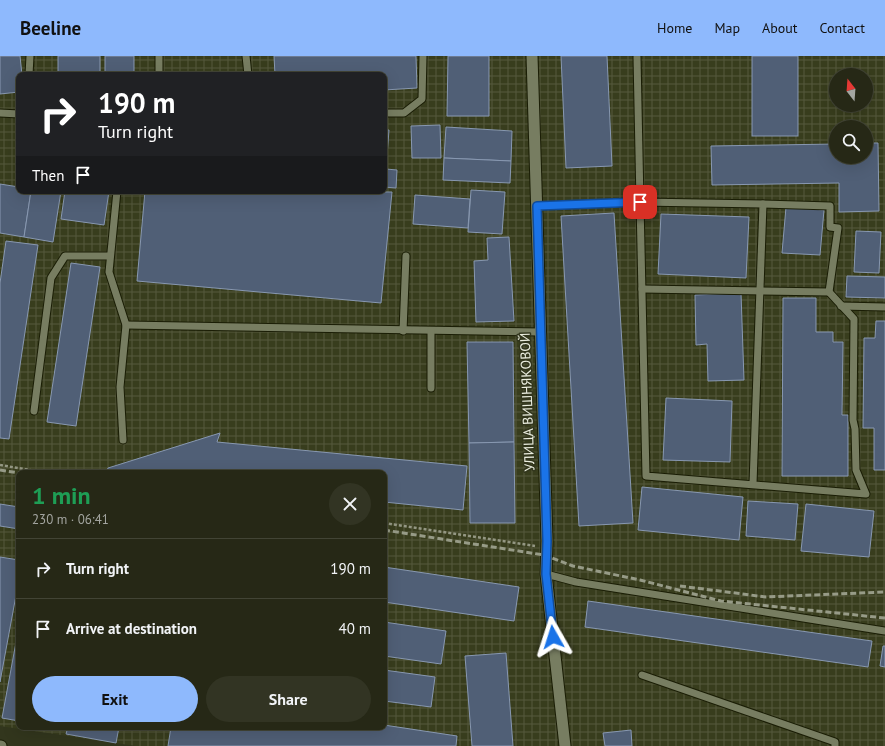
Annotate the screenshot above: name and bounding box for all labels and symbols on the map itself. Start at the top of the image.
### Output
north arrow [829,68,873,112]
pin [623,185,657,219]
street label: УЛИЦА ВИШНЯКОВОЙ [516,332,538,472]
position arrow [532,616,574,658]

